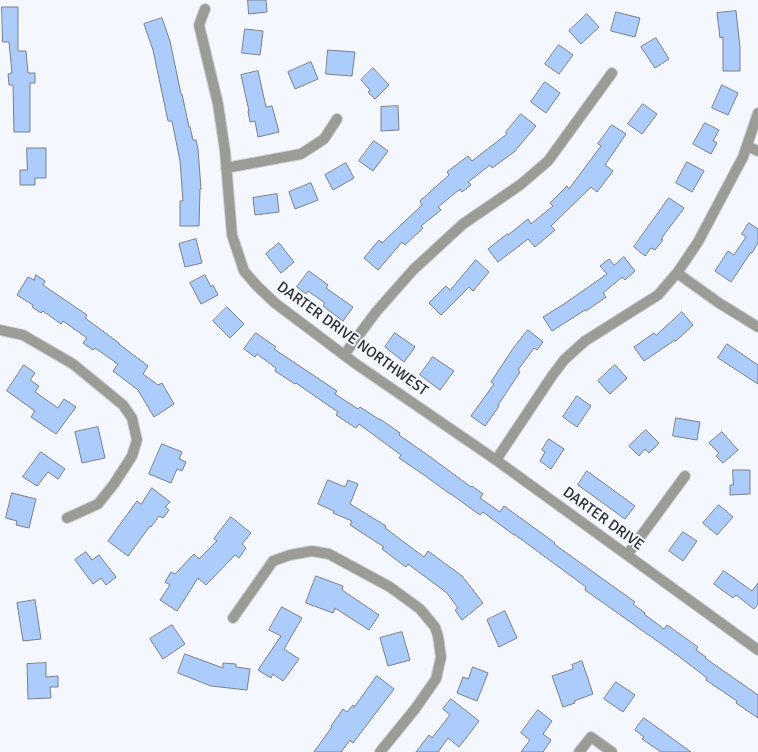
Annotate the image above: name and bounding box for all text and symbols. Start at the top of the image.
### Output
street label: DARTER DRIVE NORTHWEST [273,278,431,400]
street label: DARTER DRIVE [559,484,647,554]

